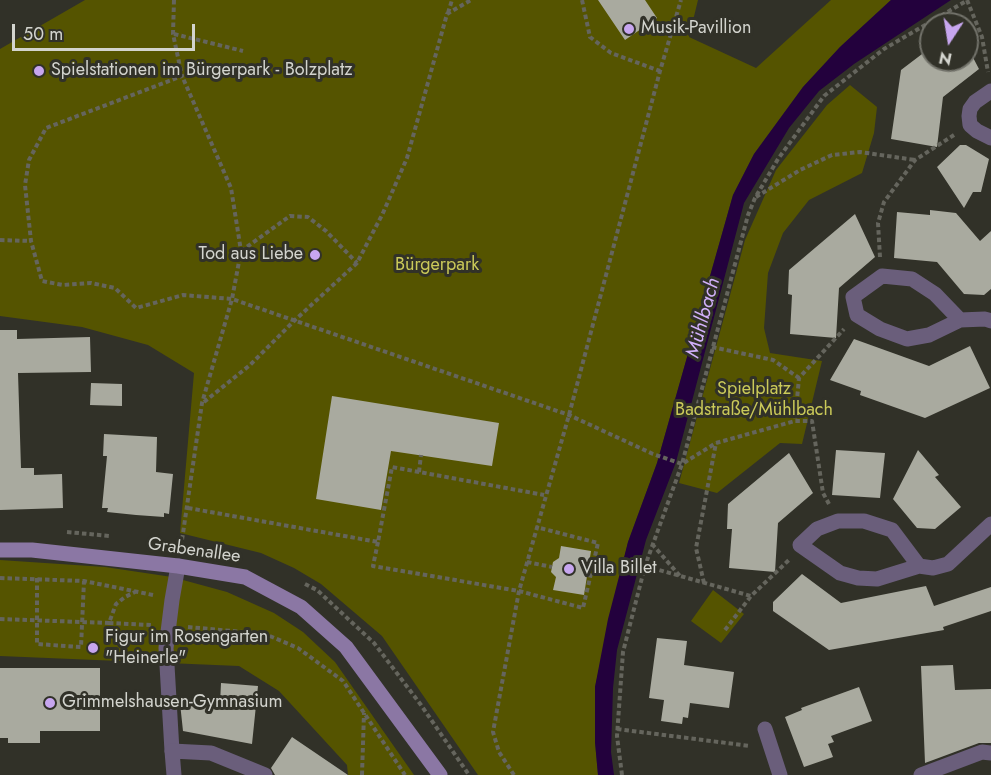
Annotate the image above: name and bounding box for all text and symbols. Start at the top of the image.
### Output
scale bar [15,12,198,50]
north arrow [919,12,979,72]
place label: Musik-Pavillion [641,18,751,40]
text: 50 m [23,21,63,47]
marker: Musik-Pavillion [622,22,636,36]
text: N [937,46,954,71]
place label: Spielstationen im Bürgerpark - Bolzplatz [51,60,353,82]
marker: Spielstationen im Bürgerpark - Bolzplatz [32,64,46,78]
place label: Tod aus Liebe [199,244,303,266]
marker: Tod aus Liebe [308,248,322,262]
park label: Bürgerpark [395,255,479,277]
water label: Mühlbach [682,275,726,361]
park label: Spielplatz Badstraße/Mühlbach [675,379,833,422]
street label: Grabenallee [146,534,242,568]
place label: Villa Billet [581,558,656,580]
marker: Villa Billet [562,562,576,576]
place label: Figur im Rosengarten "Heinerle" [105,627,268,670]
marker: Figur im Rosengarten "Heinerle" [86,641,100,655]
place label: Grimmelshausen-Gymnasium [62,692,283,714]
marker: Grimmelshausen-Gymnasium [43,696,57,710]

